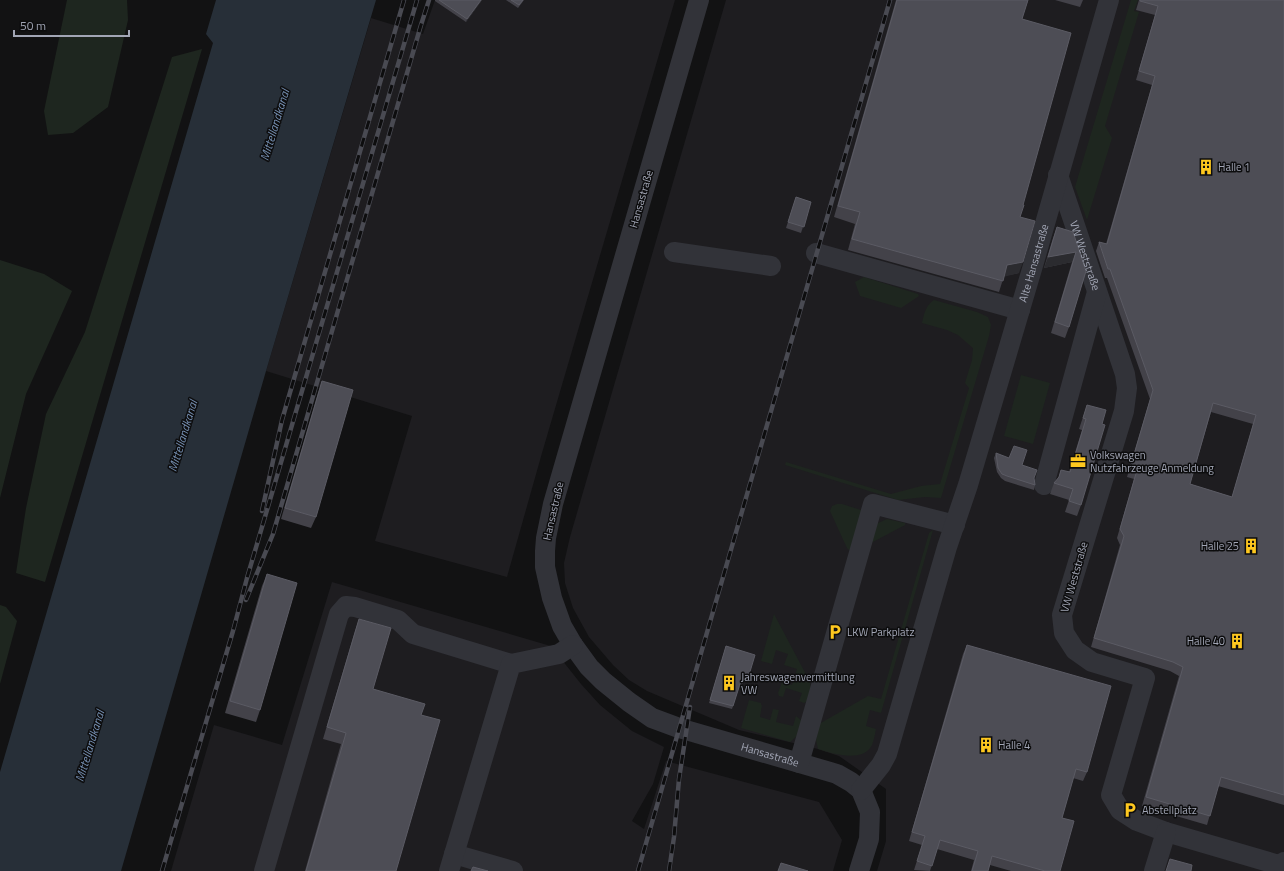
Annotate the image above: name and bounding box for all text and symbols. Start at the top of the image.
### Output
scale bar [14,12,129,38]
text: 50 m [20,16,46,35]
water label: Mittellandkanal [255,85,295,163]
building icon: Halle 1 [1197,158,1215,176]
place label: Halle 1 [1218,159,1250,175]
street label: Hansastraße [625,168,657,230]
street label: VW Weststraße [1066,218,1104,293]
street label: Alte Hansastraße [1015,222,1053,304]
water label: Mittellandkanal [163,396,203,474]
place label: Volkswagen Nutzfahrzeuge Anmeldung [1090,447,1214,476]
office icon: Volkswagen Nutzfahrzeuge Anmeldung [1069,452,1087,470]
street label: Hansastraße [538,480,568,542]
building icon: Halle 25 [1242,537,1260,555]
place label: Halle 25 [1201,538,1239,554]
street label: VW Weststraße [1056,539,1092,614]
parking icon: LKW Parkplatz [826,623,844,641]
place label: LKW Parkplatz [847,624,914,640]
building icon: Halle 40 [1228,632,1246,650]
place label: Halle 40 [1187,633,1225,649]
place label: Jahreswagenvermittlung VW [741,669,855,698]
building icon: Jahreswagenvermittlung VW [720,674,738,692]
water label: Mittellandkanal [70,706,110,784]
building icon: Halle 4 [977,736,995,754]
place label: Halle 4 [998,737,1030,753]
street label: Hansastraße [739,738,801,771]
parking icon: Abstellplatz [1121,801,1139,819]
place label: Abstellplatz [1142,802,1197,818]

